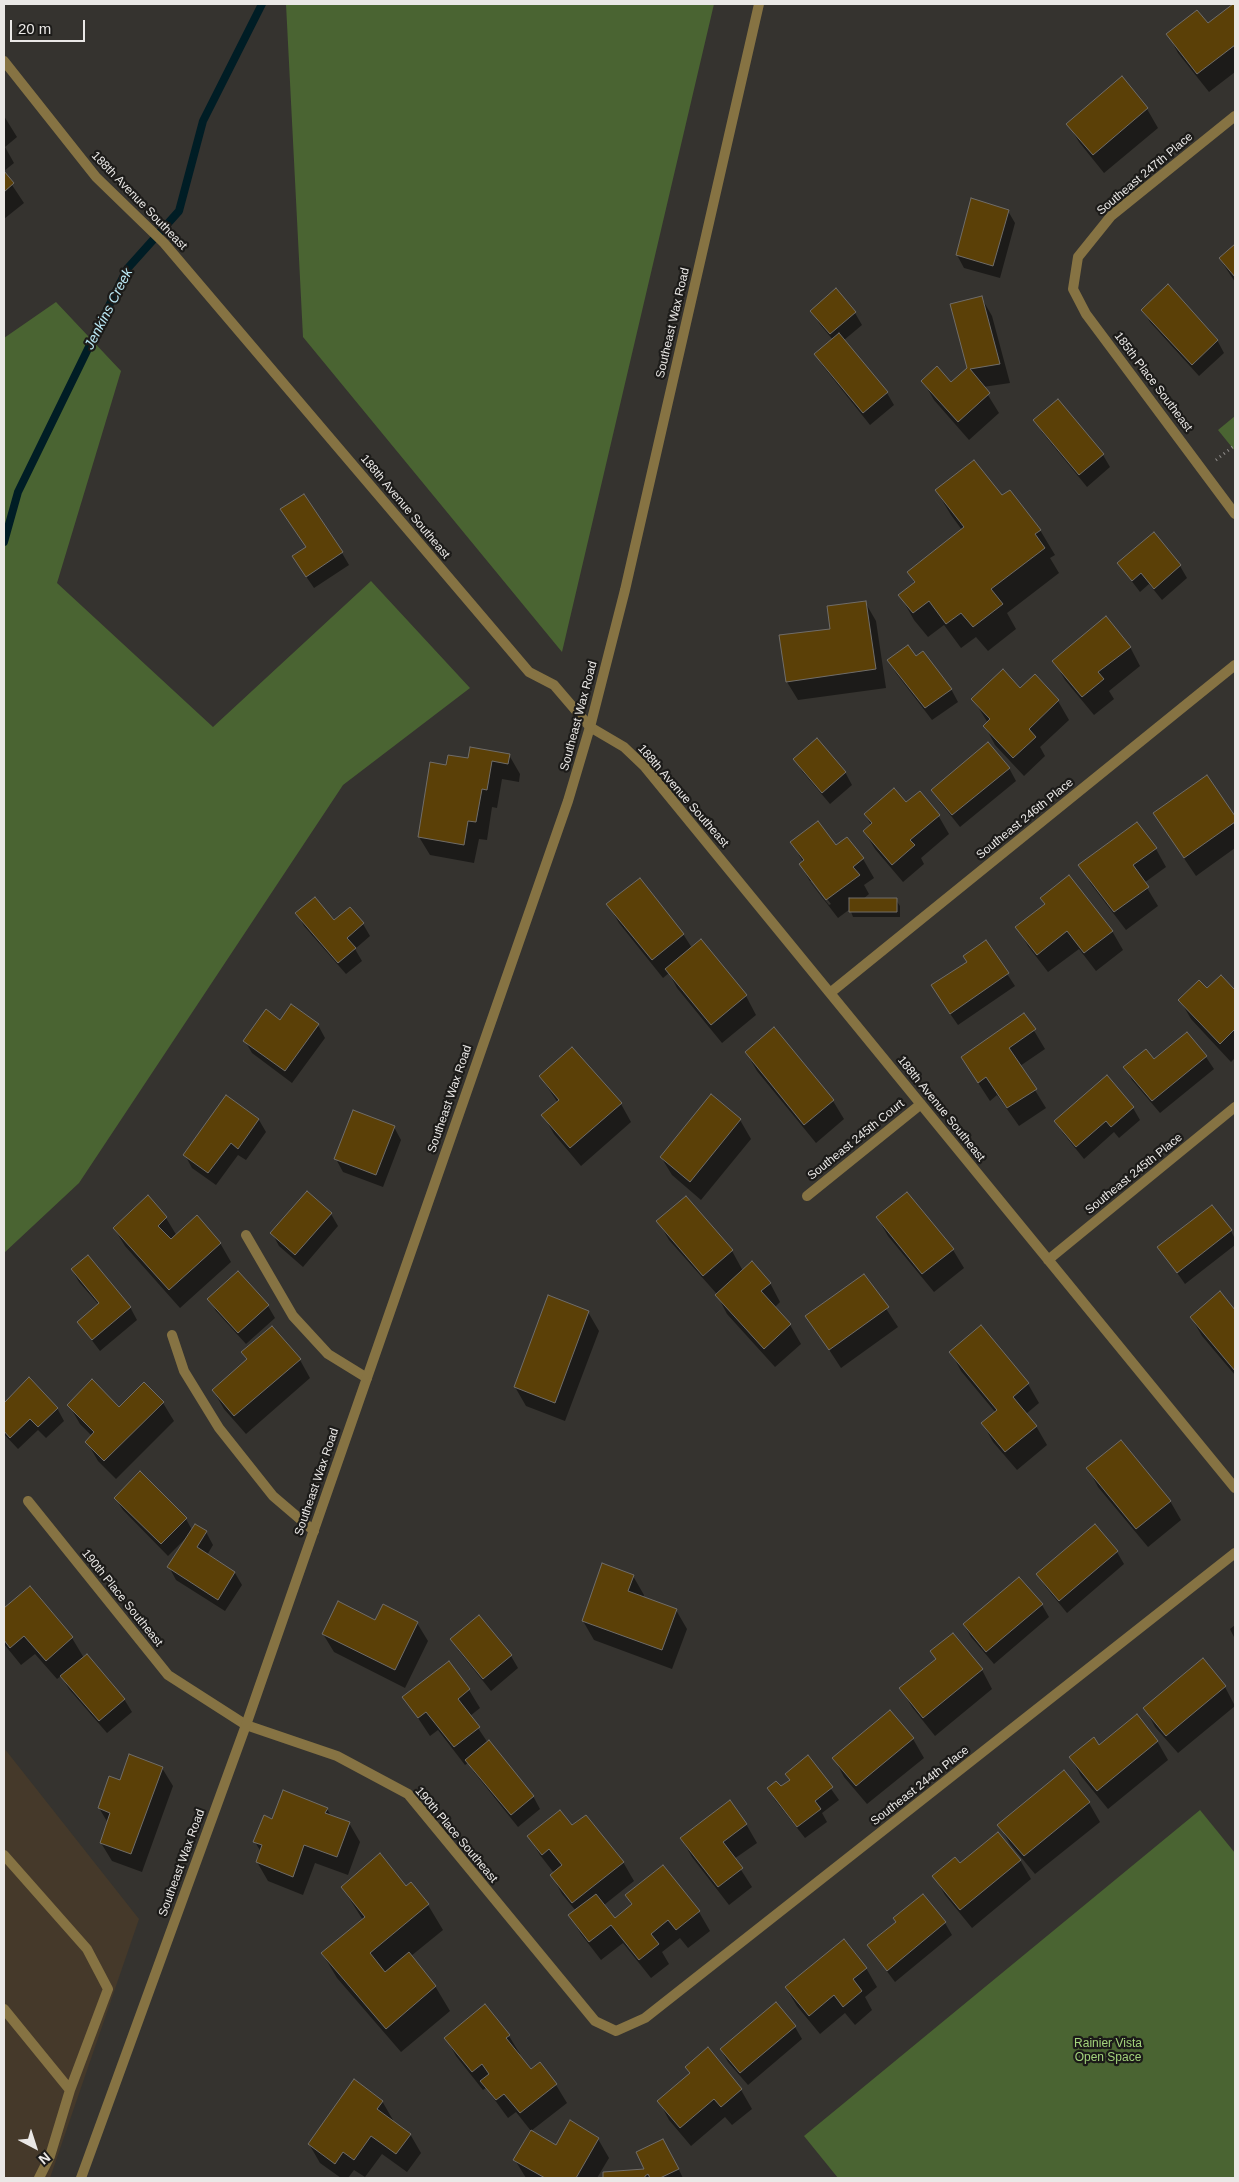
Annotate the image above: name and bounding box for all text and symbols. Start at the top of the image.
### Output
scale bar [12,10,88,42]
text: 20 m [18,20,51,37]
street label: Southeast 247th Place [1094,130,1196,218]
street label: 188th Avenue Southeast [88,149,190,253]
water label: Jenkins Creek [81,266,137,352]
street label: Southeast Wax Road [653,266,693,380]
street label: 185th Place Southeast [1111,329,1195,435]
street label: 188th Avenue Southeast [357,452,453,562]
street label: Southeast Wax Road [557,660,601,772]
street label: 188th Avenue Southeast [635,742,731,850]
street label: Southeast 246th Place [974,775,1076,863]
street label: Southeast Wax Road [425,1043,475,1155]
street label: 188th Avenue Southeast [894,1053,988,1165]
street label: Southeast 245th Court [805,1097,907,1183]
street label: Southeast 245th Place [1083,1130,1185,1218]
street label: Southeast Wax Road [292,1426,342,1538]
street label: 190th Place Southeast [78,1547,166,1649]
street label: Southeast 244th Place [868,1743,972,1829]
street label: 190th Place Southeast [412,1784,500,1886]
street label: Southeast Wax Road [156,1807,208,1919]
park label: Rainier Vista Open Space [1074,2037,1142,2065]
north arrow [10,2122,60,2172]
text: N [36,2149,54,2168]

